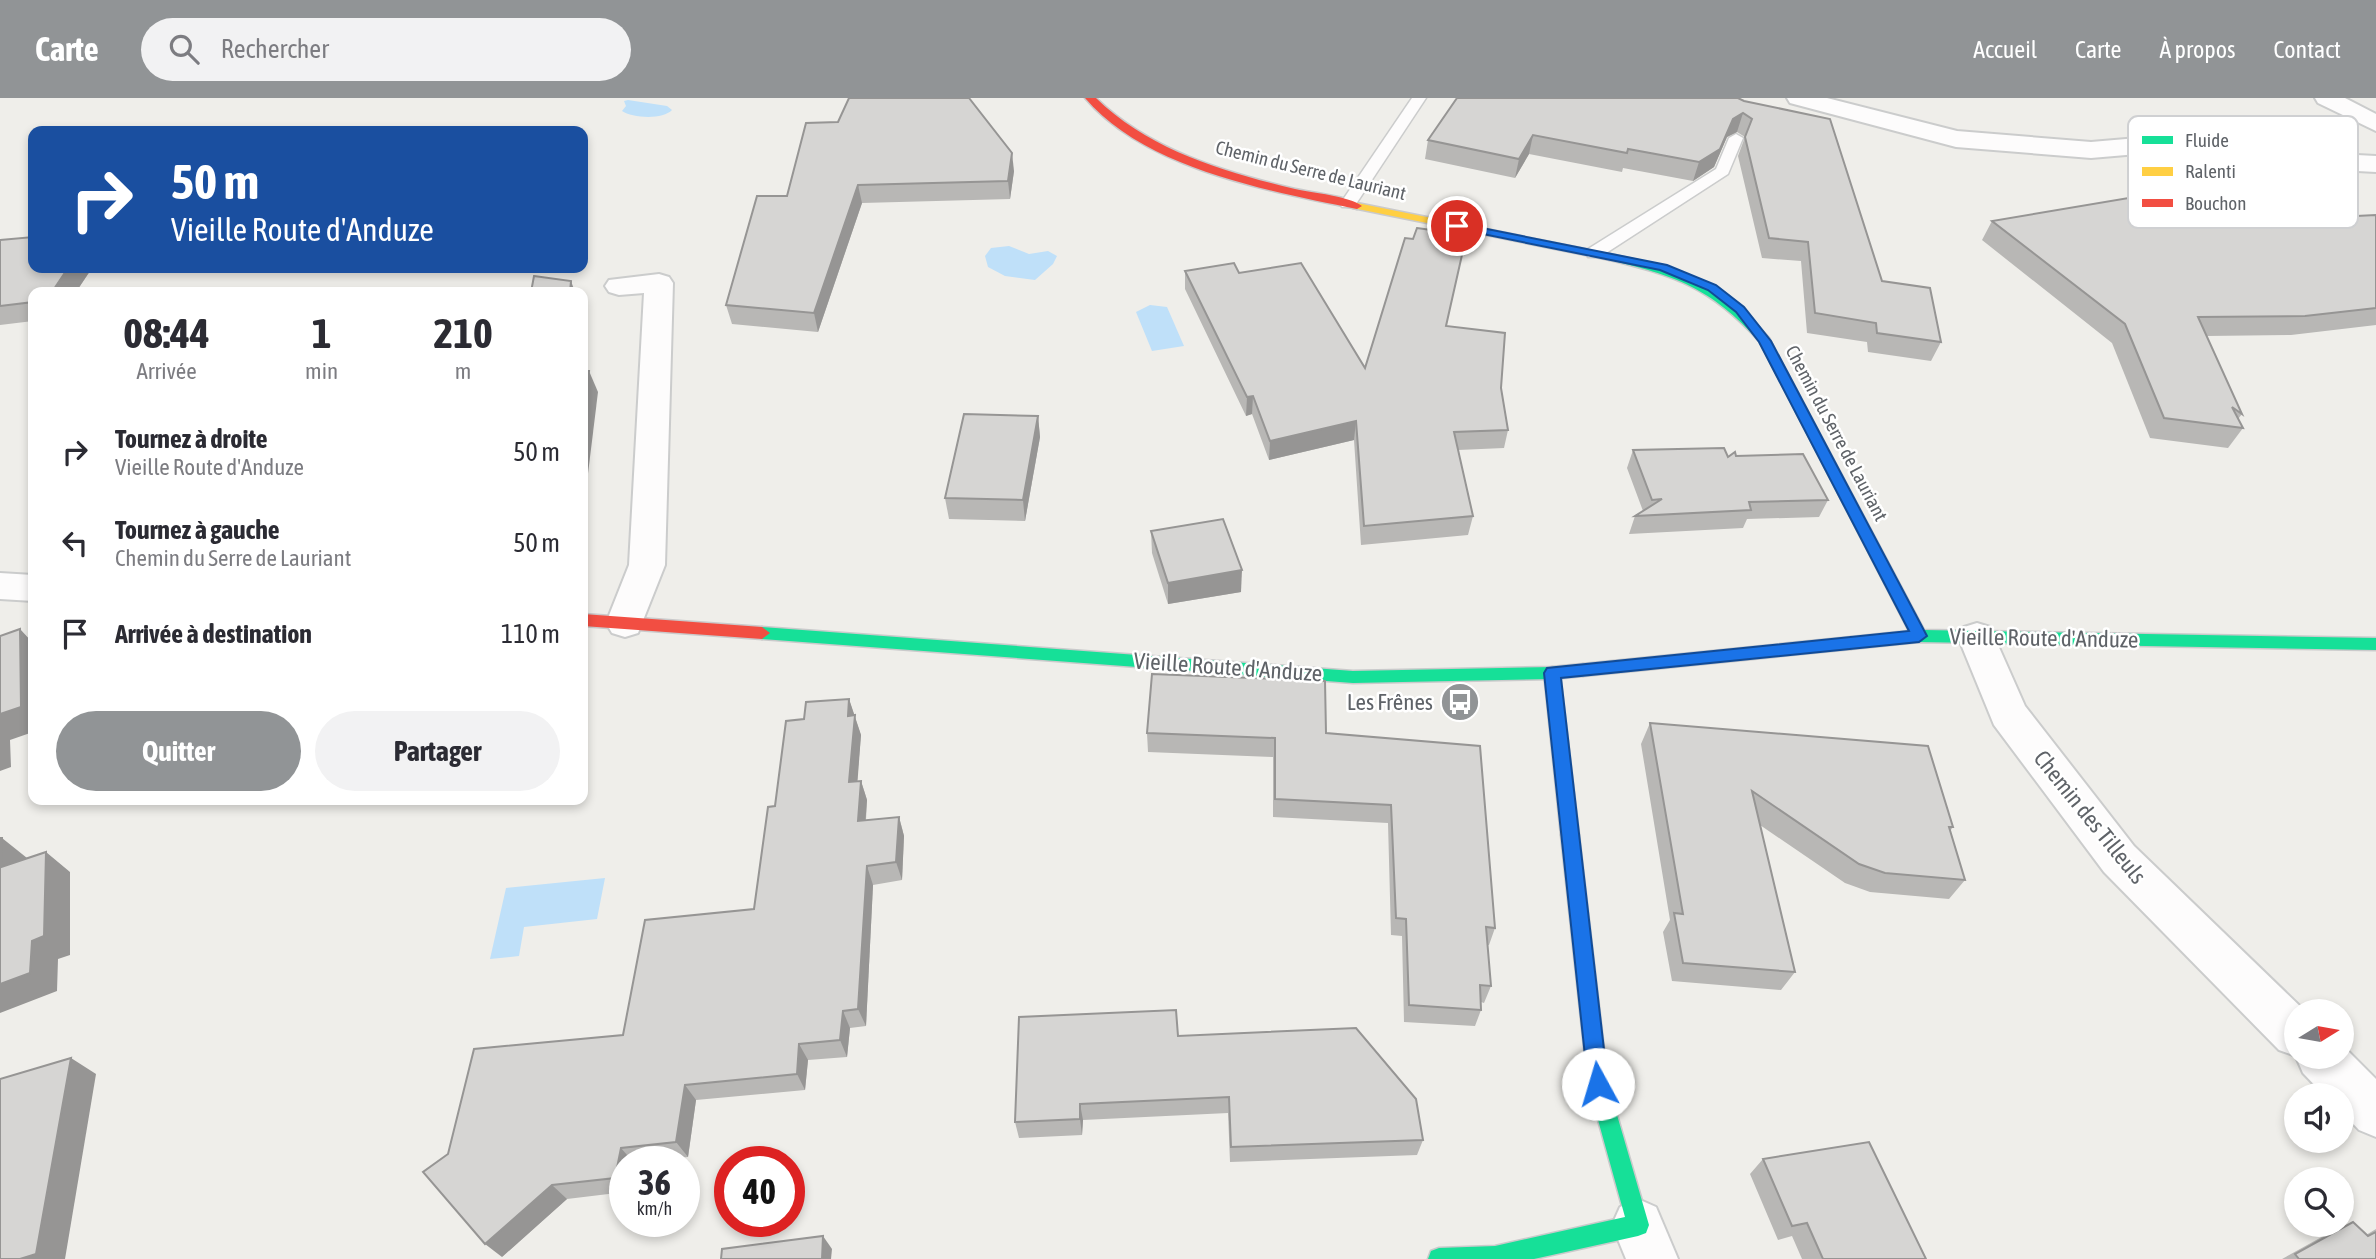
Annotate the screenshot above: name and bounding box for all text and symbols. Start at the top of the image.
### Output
search box [141,18,631,81]
text: Carte [35,30,99,68]
icon: search [165,30,203,68]
text: Rechercher [221,34,329,64]
text: Accueil [1973,36,2037,63]
text: Carte [2075,36,2121,63]
text: À propos [2159,36,2235,63]
text: Contact [2273,36,2341,63]
legend [2128,116,2358,228]
text: Fluide [2185,129,2229,151]
street label: Chemin du Serre de Lauriant [1214,136,1408,204]
text: 50 m [171,153,259,209]
icon: right [56,154,147,245]
text: Ralenti [2185,160,2236,182]
text: Bouchon [2185,192,2247,214]
pin [1427,196,1487,256]
icon: arrive [1438,207,1476,245]
text: Vieille Route d'Anduze [171,211,434,248]
text: 08:44 [123,309,210,357]
text: 1 [312,309,331,357]
text: 210 [433,309,493,357]
street label: Chemin du Serre de Lauriant [1781,342,1893,524]
text: Arrivée [136,358,197,384]
text: min [305,358,338,384]
text: m [455,358,471,384]
text: Tournez à droite [115,424,268,454]
icon: right [56,433,94,471]
text: 50 m [513,437,560,467]
text: Vieille Route d'Anduze [115,454,304,480]
text: Tournez à gauche [115,515,280,545]
icon: left [56,524,94,562]
text: 50 m [513,528,560,558]
text: Chemin du Serre de Lauriant [115,545,351,571]
icon: arrive [56,615,94,653]
text: Arrivée à destination [115,619,312,649]
text: 110 m [501,619,560,649]
street label: Vieille Route d'Anduze [1949,623,2139,653]
street label: Vieille Route d'Anduze [1133,647,1323,687]
bus stop icon: Les Frênes [1439,681,1481,723]
place label: Les Frênes [1347,689,1433,715]
button: Quitter [56,711,301,791]
button: Partager [315,711,560,791]
street label: Chemin des Tilleuls [2028,745,2152,889]
north arrow [2284,999,2354,1069]
map controls [2284,999,2354,1237]
position arrow [1561,1047,1635,1121]
button: sound [2284,1083,2354,1153]
speed limit sign: 40 [714,1146,805,1237]
text: 36 [638,1162,671,1202]
button: search [2284,1167,2354,1237]
text: km/h [637,1198,672,1219]

